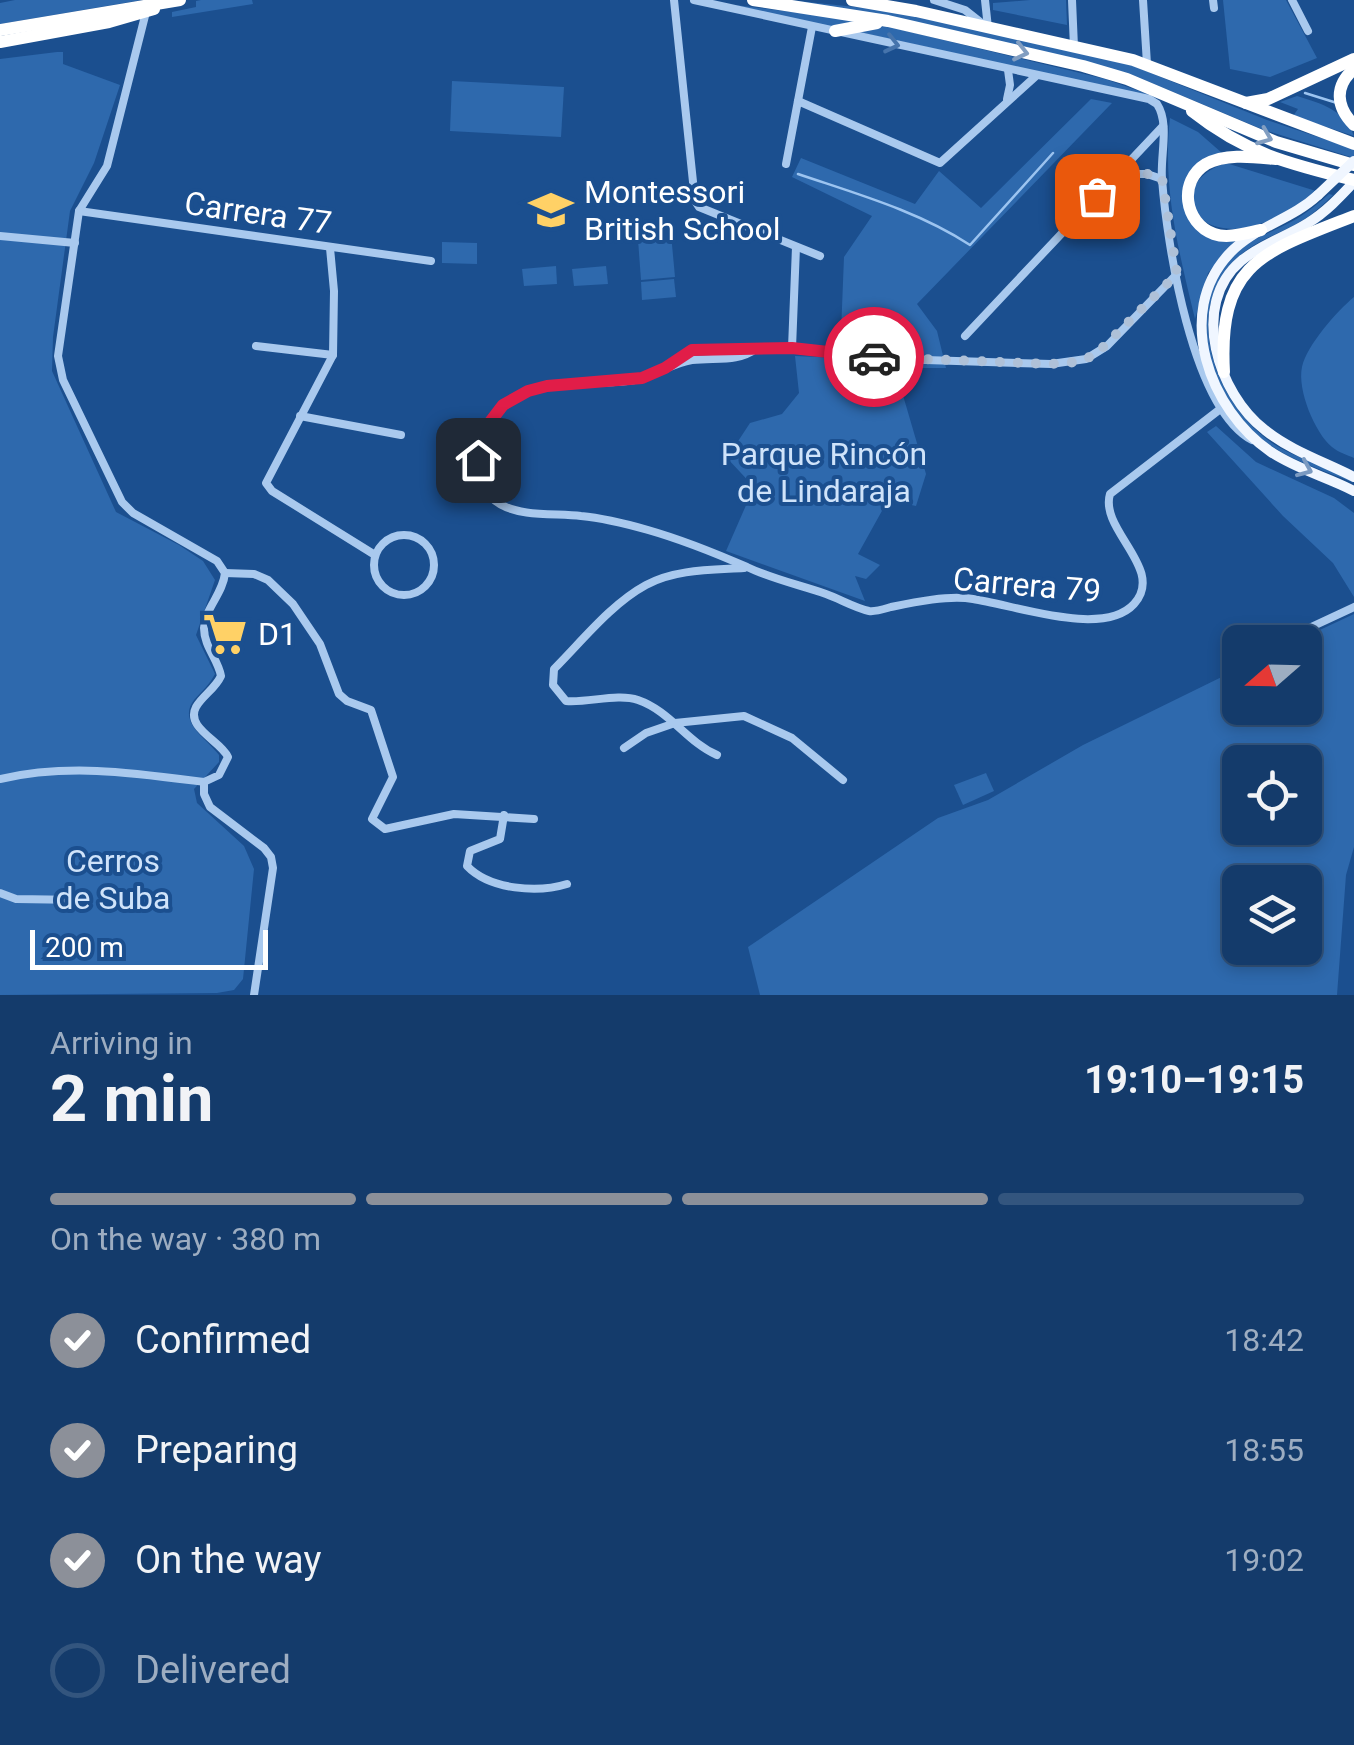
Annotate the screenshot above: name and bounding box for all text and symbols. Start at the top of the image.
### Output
one-way arrow [883,32,900,53]
one-way arrow [1012,40,1029,61]
one-way arrow [1255,126,1272,146]
pin [1055,154,1140,239]
icon: bag [1070,169,1125,224]
place label: Montessori British School [584,173,781,248]
street label: Carrera 77 [182,184,334,242]
school or university icon: Montessori British School [527,186,575,234]
courier [824,307,924,407]
icon: car [847,330,902,385]
pin [436,418,521,503]
icon: home [451,433,506,488]
park label: Parque Rincón de Lindaraja [721,435,927,510]
one-way arrow [1295,457,1313,477]
street label: Carrera 79 [952,560,1102,610]
supermarket icon: D1 [201,610,249,658]
place label: D1 [258,615,297,653]
north arrow [1222,625,1322,725]
map controls [1222,625,1322,965]
button: locate [1222,745,1322,845]
park label: Cerros de Suba [56,842,170,917]
button: layers [1222,865,1322,965]
scale bar [30,925,268,970]
text: 200 m [45,931,124,964]
text: Arriving in [50,1024,193,1062]
text: 19:10–19:15 [1084,1058,1304,1102]
text: 2 min [50,1061,213,1137]
text: On the way · 380 m [50,1220,321,1258]
icon: check [50,1313,105,1368]
text: Confirmed [135,1318,311,1362]
text: 18:42 [1224,1321,1304,1359]
icon: check [50,1423,105,1478]
text: Preparing [135,1428,298,1472]
text: 18:55 [1224,1431,1304,1469]
icon: check [50,1533,105,1588]
text: On the way [135,1538,321,1582]
text: 19:02 [1224,1541,1304,1579]
text: Delivered [135,1648,291,1692]

